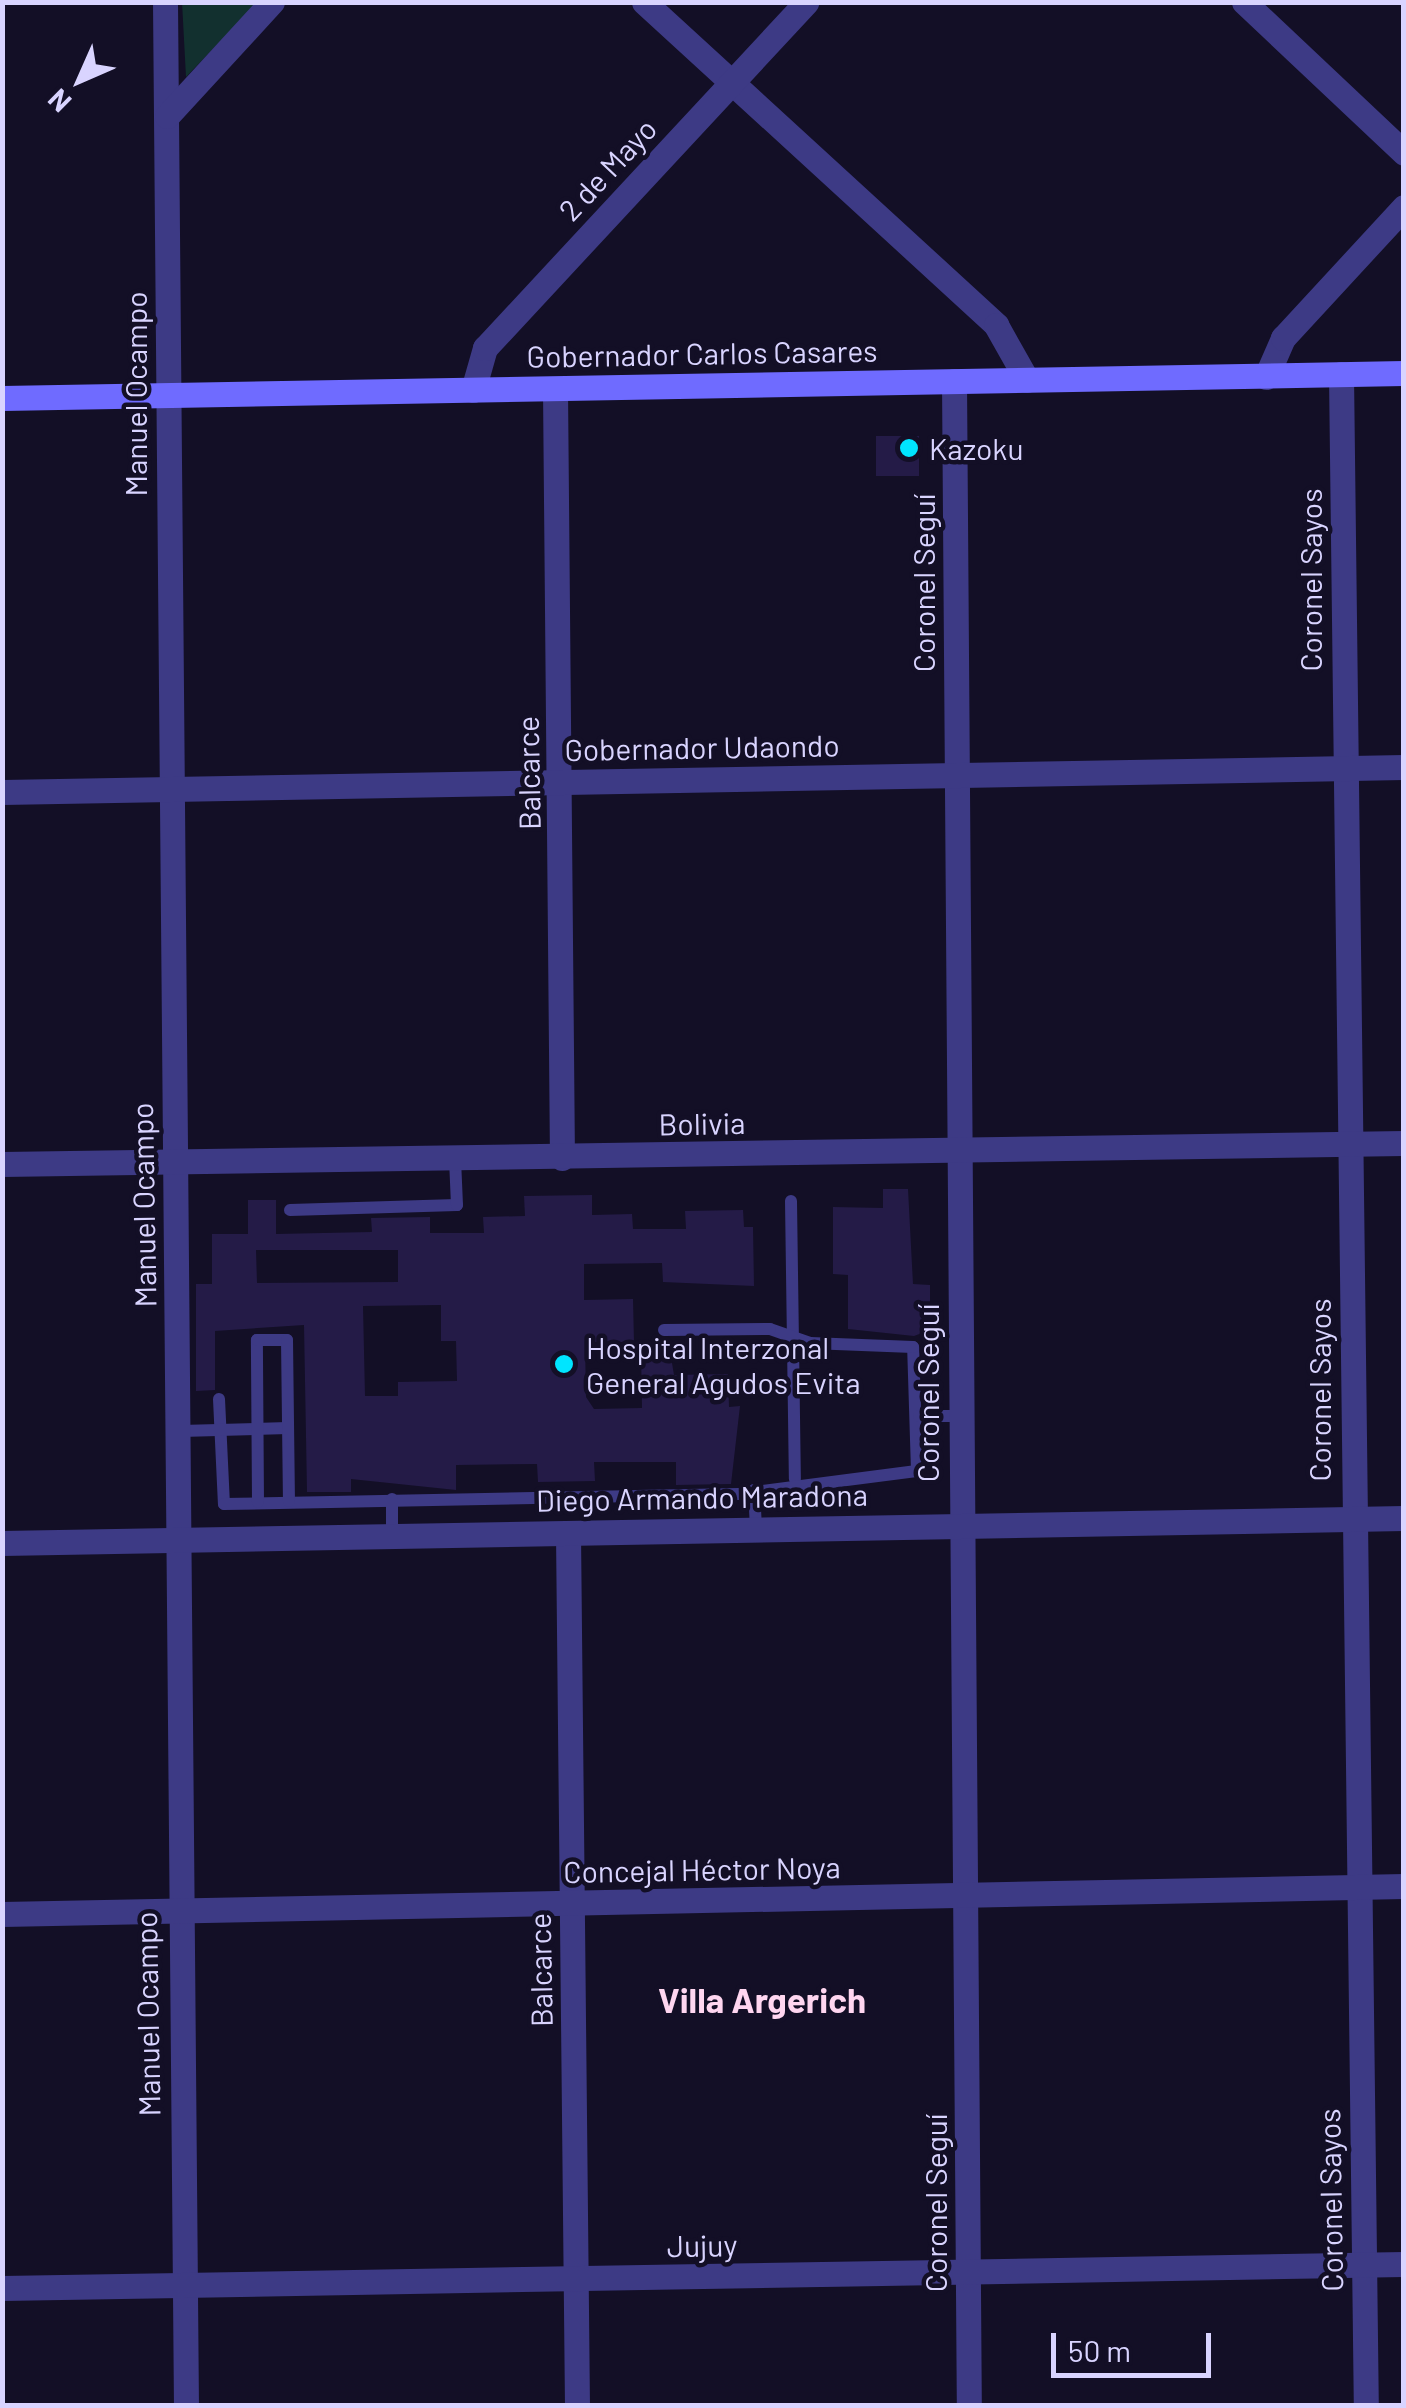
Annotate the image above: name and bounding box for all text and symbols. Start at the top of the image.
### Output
north arrow [30,30,130,130]
text: N [40,83,77,120]
street label: 2 de Mayo [551,110,663,228]
street label: Manuel Ocampo [117,292,153,496]
street label: Gobernador Carlos Casares [526,332,878,374]
place label: Kazoku [929,430,1023,466]
marker: Kazoku [898,437,920,459]
street label: Coronel Sayos [1292,488,1328,672]
street label: Coronel Seguí [905,494,941,672]
street label: Balcarce [509,716,547,830]
street label: Gobernador Udaondo [564,727,840,767]
street label: Manuel Ocampo [123,1102,163,1308]
street label: Bolivia [658,1104,746,1142]
street label: Coronel Sayos [1301,1298,1337,1482]
street label: Coronel Seguí [909,1304,945,1482]
place label: Hospital Interzonal General Agudos Evita [586,1329,861,1400]
marker: Hospital Interzonal General Agudos Evita [551,1351,577,1377]
street label: Diego Armando Maradona [536,1476,868,1518]
street label: Concejal Héctor Noya [563,1849,841,1889]
street label: Manuel Ocampo [127,1911,167,2117]
street label: Balcarce [521,1913,559,2027]
district label: Villa Argerich [658,1978,866,2020]
street label: Coronel Sayos [1310,2108,1350,2292]
street label: Coronel Seguí [917,2114,953,2292]
street label: Jujuy [666,2226,738,2264]
scale bar [1056,2313,1216,2375]
text: 50 m [1068,2332,1131,2368]

